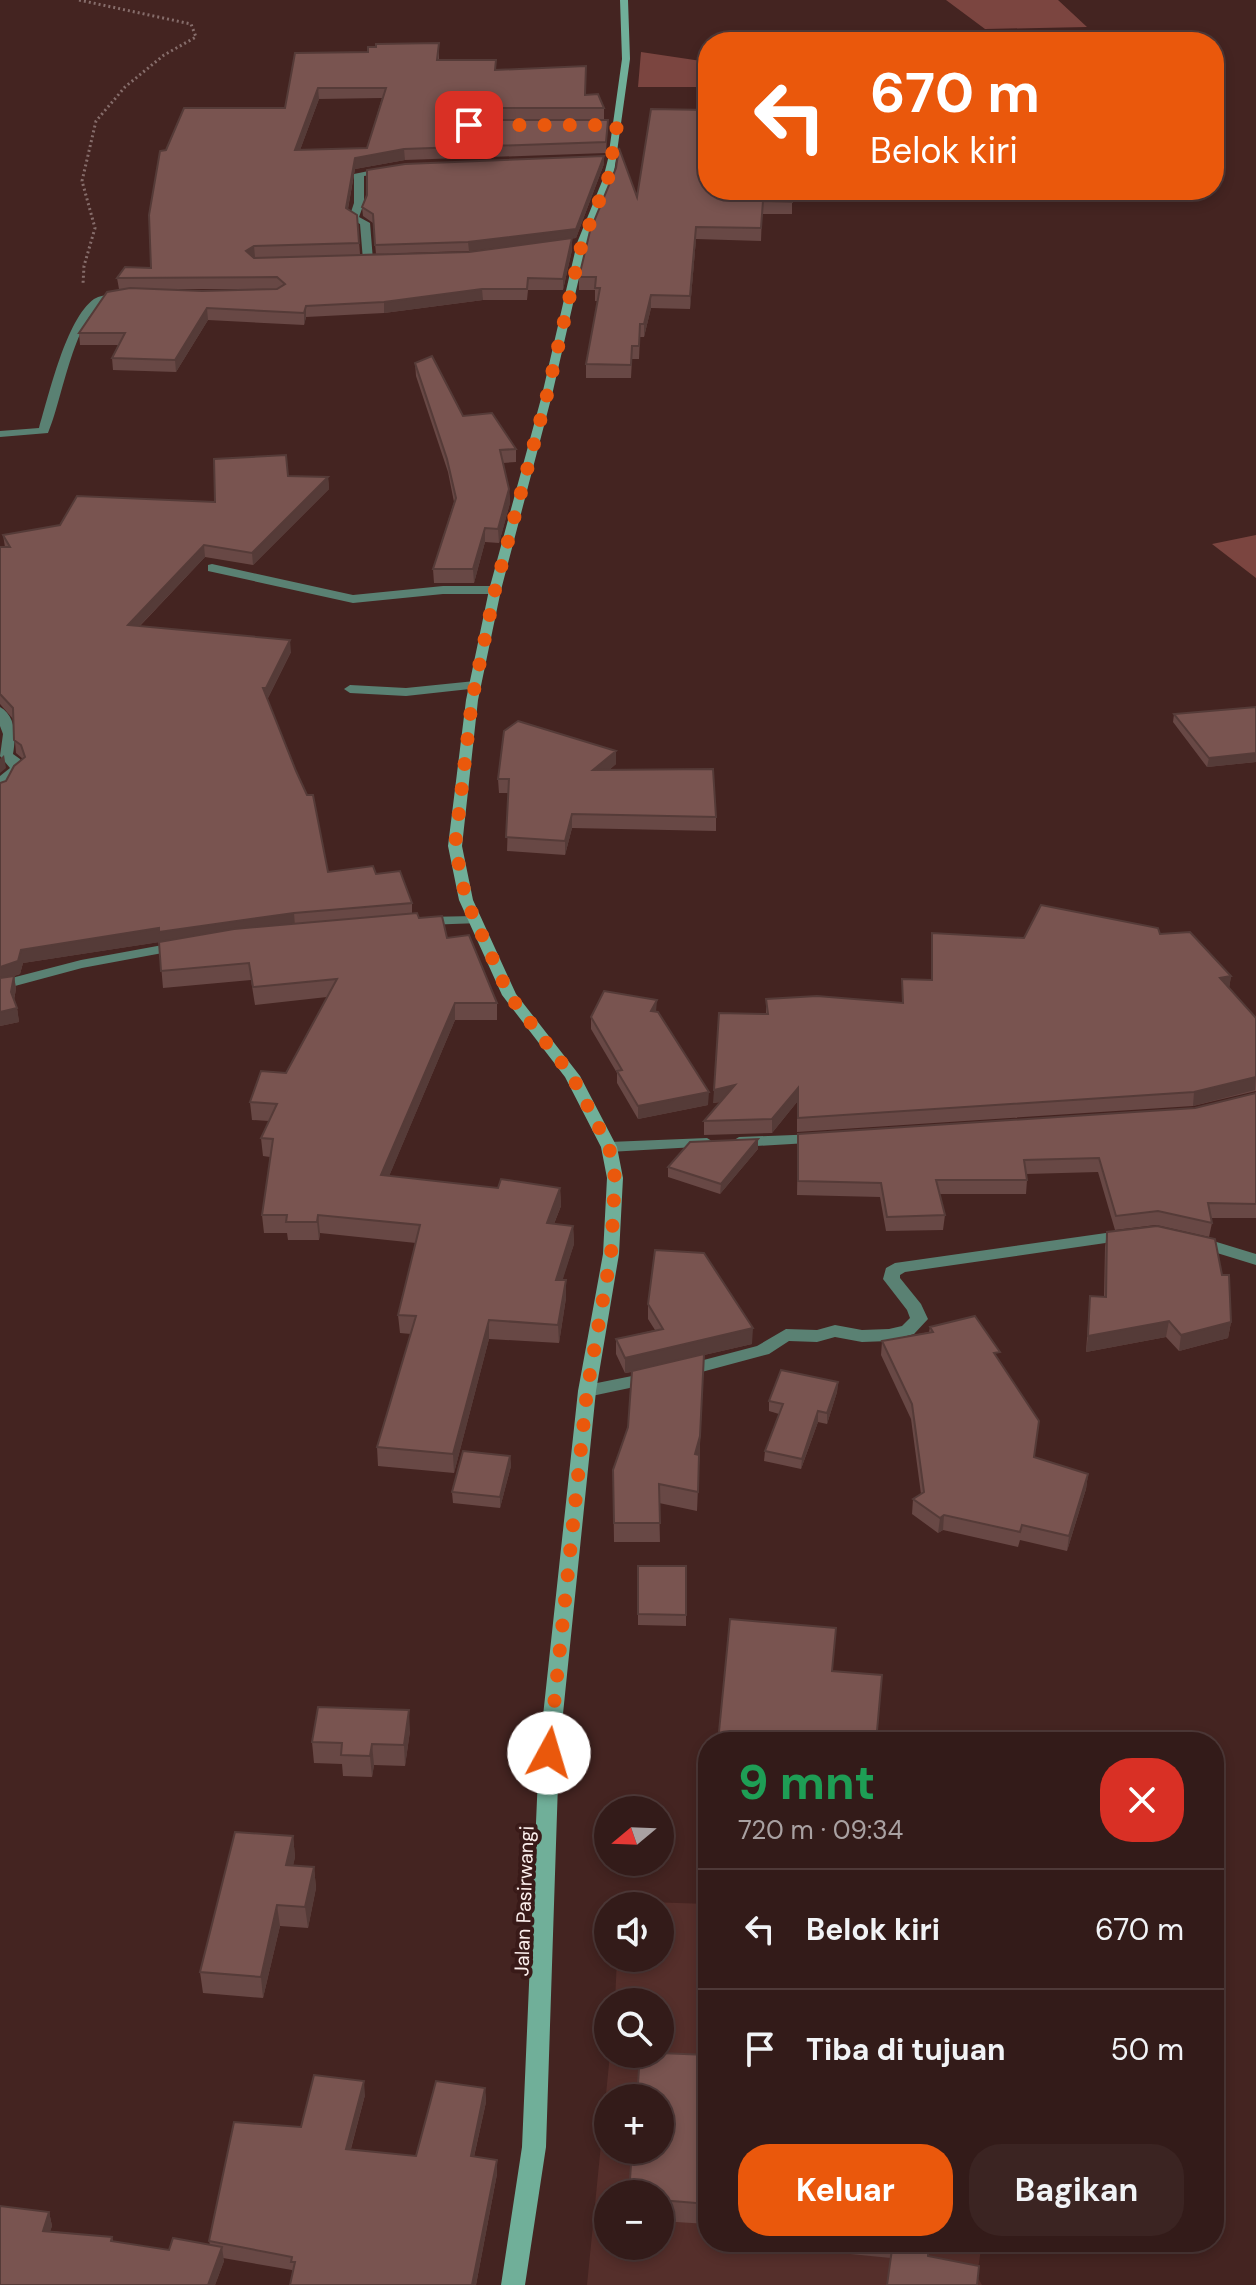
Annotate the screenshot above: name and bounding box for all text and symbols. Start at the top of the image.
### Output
text: 670 m [870,56,1040,129]
icon: left [738,64,842,168]
pin [435,91,503,159]
icon: arrive [447,103,491,147]
text: Belok kiri [870,127,1018,174]
position arrow [507,1711,591,1795]
text: 9 mnt [738,1751,875,1814]
button: close [1100,1758,1184,1842]
north arrow [594,1796,674,1876]
map controls [594,1796,674,2260]
text: 720 m · 09:34 [738,1813,903,1847]
street label: Jalan Pasirwangi [508,1825,540,1977]
button: sound [594,1892,674,1972]
icon: left [738,1907,782,1951]
text: Belok kiri [806,1910,940,1949]
text: 670 m [1095,1910,1184,1949]
button: search [594,1988,674,2068]
icon: arrive [738,2027,782,2071]
text: Tiba di tujuan [806,2030,1006,2069]
text: 50 m [1110,2030,1184,2069]
button: + [594,2084,674,2164]
button: Keluar [738,2144,953,2236]
button: Bagikan [969,2144,1184,2236]
button: − [594,2180,674,2260]

